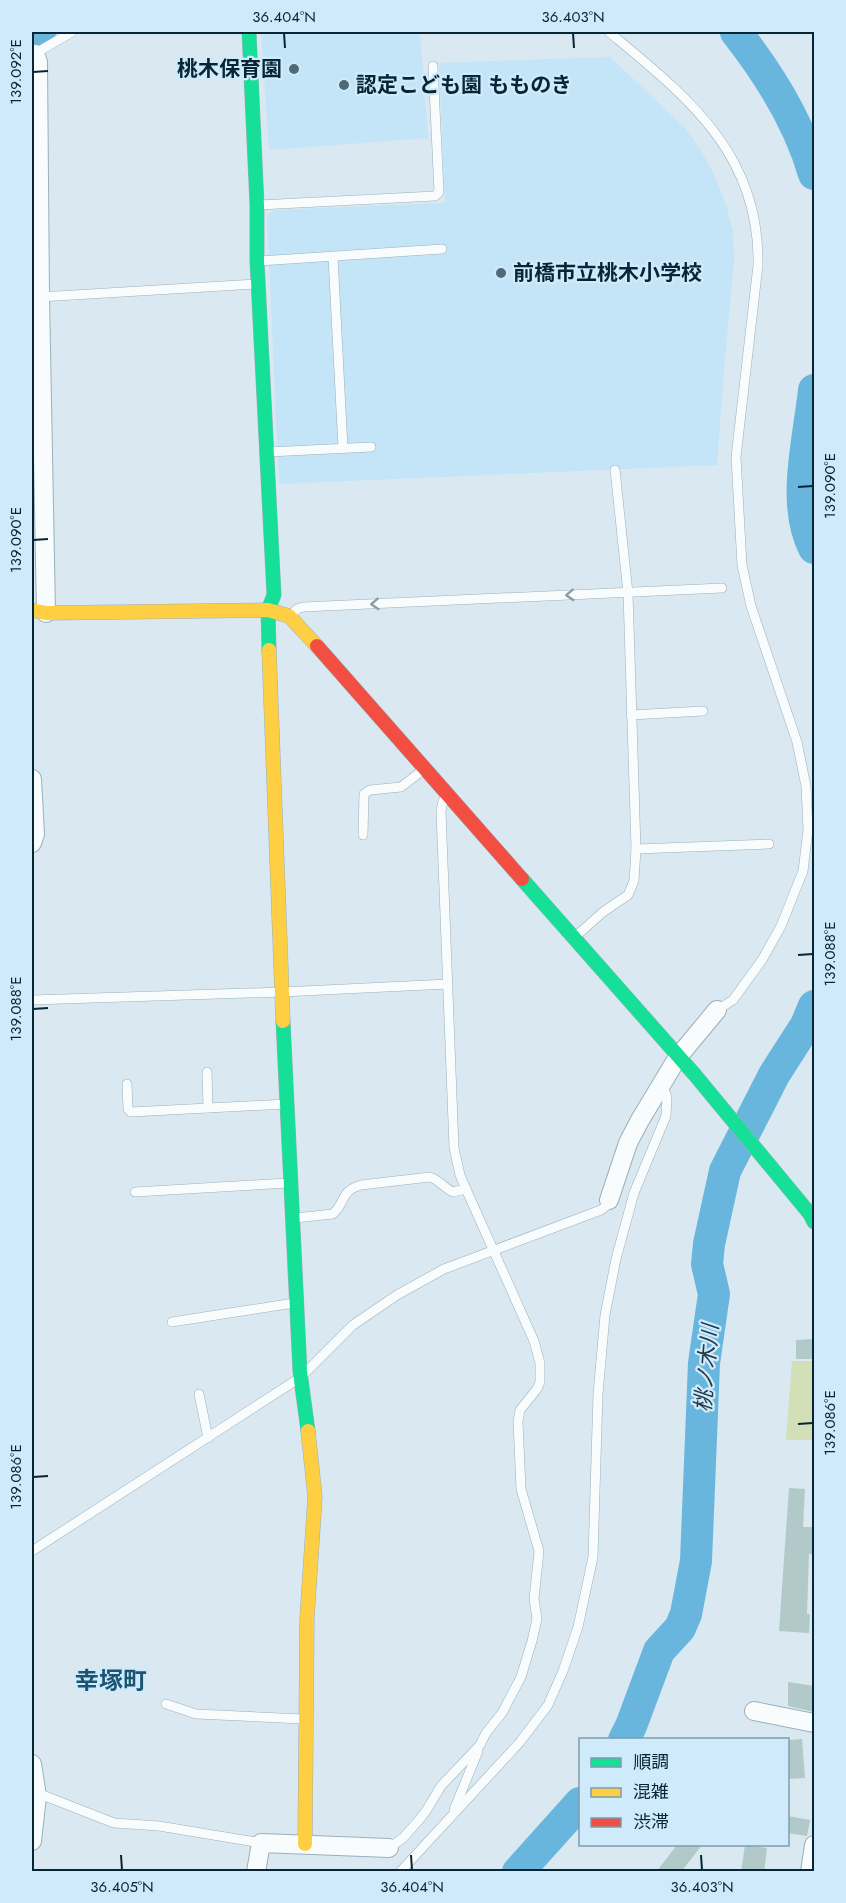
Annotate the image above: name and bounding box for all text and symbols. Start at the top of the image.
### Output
text: 36.404°N [252,6,316,28]
text: 36.403°N [541,6,605,28]
text: 139.092°E [5,39,27,105]
place label: 桃木保育園 [177,54,282,84]
marker: 桃木保育園 [287,62,301,76]
place label: 認定こども園 もものき [356,70,572,100]
marker: 認定こども園 もものき [337,78,351,92]
place label: 前橋市立桃木小学校 [513,258,702,288]
marker: 前橋市立桃木小学校 [494,266,508,280]
text: 139.090°E [819,453,841,519]
text: 139.090°E [5,507,27,573]
one-way arrow [565,589,574,602]
one-way arrow [370,597,379,610]
text: 139.088°E [819,922,841,986]
text: 139.088°E [5,977,27,1041]
water label: 桃ノ木川 [686,1321,726,1413]
text: 139.086°E [819,1390,841,1456]
text: 139.086°E [5,1444,27,1510]
district label: 幸塚町 [75,1663,147,1698]
legend [579,1738,789,1846]
text: 順調 [633,1749,669,1775]
text: 混雑 [633,1779,669,1805]
text: 渋滞 [633,1809,669,1835]
text: 36.405°N [90,1876,154,1898]
text: 36.404°N [380,1876,444,1898]
text: 36.403°N [670,1876,734,1898]

